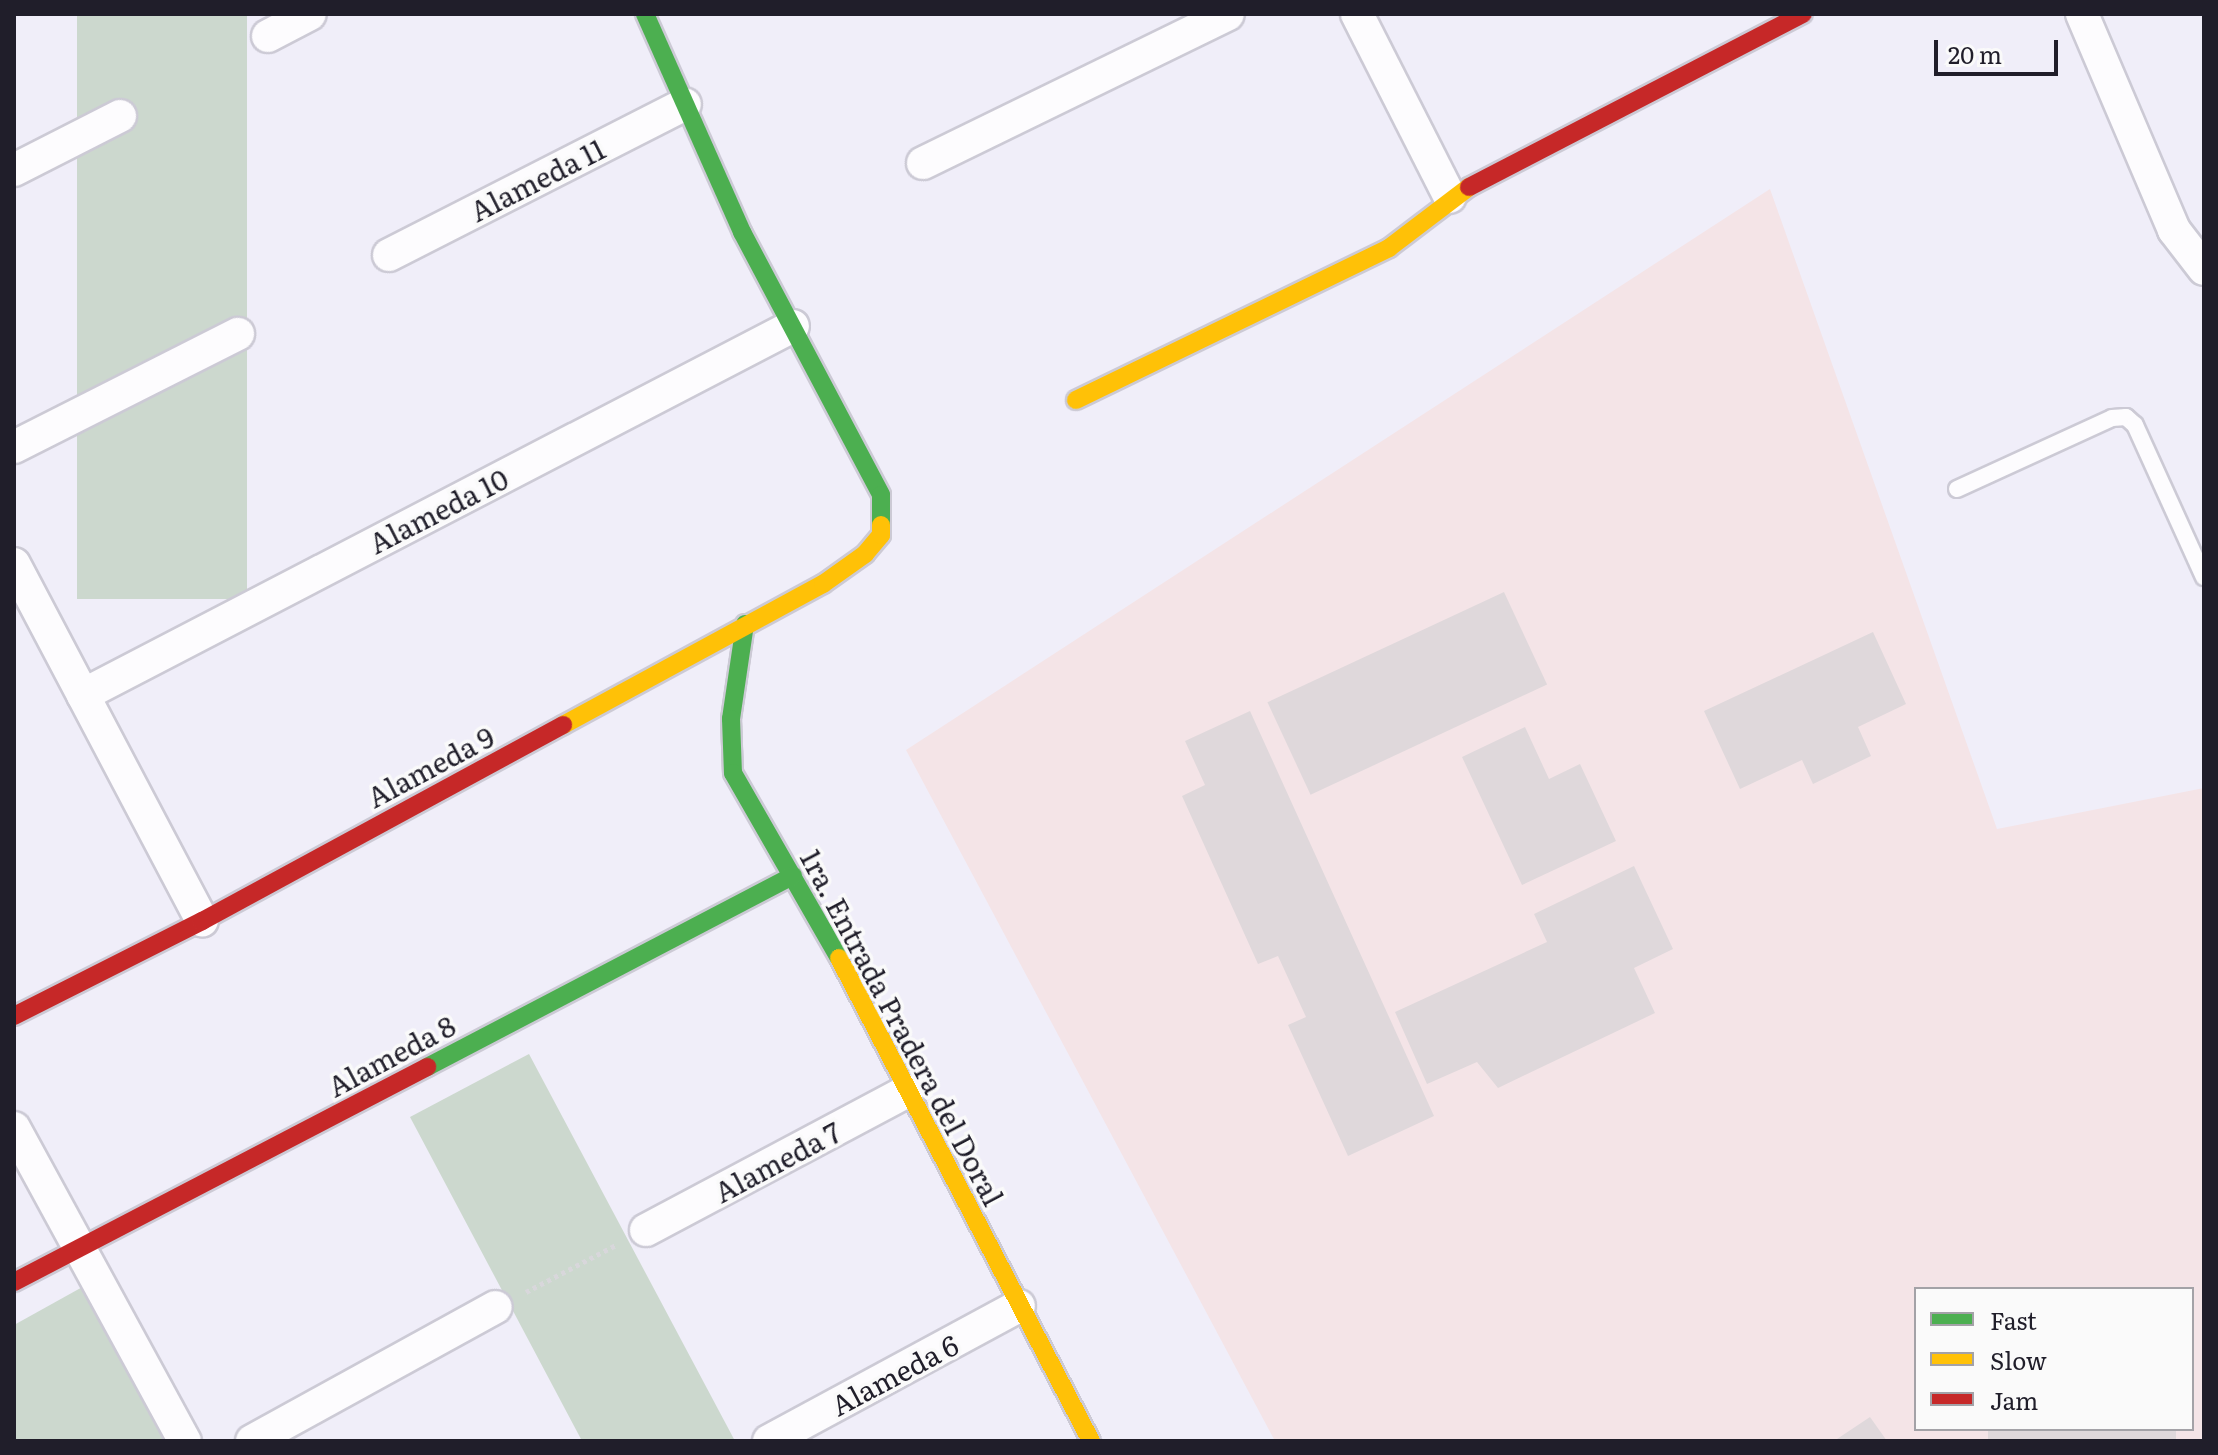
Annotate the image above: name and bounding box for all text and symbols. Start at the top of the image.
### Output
scale bar [1938,24,2062,74]
text: 20 m [1948,36,2002,71]
street label: Alameda 11 [464,131,610,227]
street label: Alameda 10 [363,461,513,559]
street label: Alameda 9 [361,719,499,813]
street label: 1ra. Entrada Pradera del Doral [795,843,1011,1211]
street label: Alameda 8 [322,1007,460,1103]
street label: Alameda 7 [708,1114,846,1208]
legend [1914,1287,2194,1431]
text: Fast [1990,1302,2037,1337]
street label: Alameda 6 [825,1327,963,1421]
text: Slow [1990,1342,2047,1377]
text: Jam [1990,1382,2038,1417]

